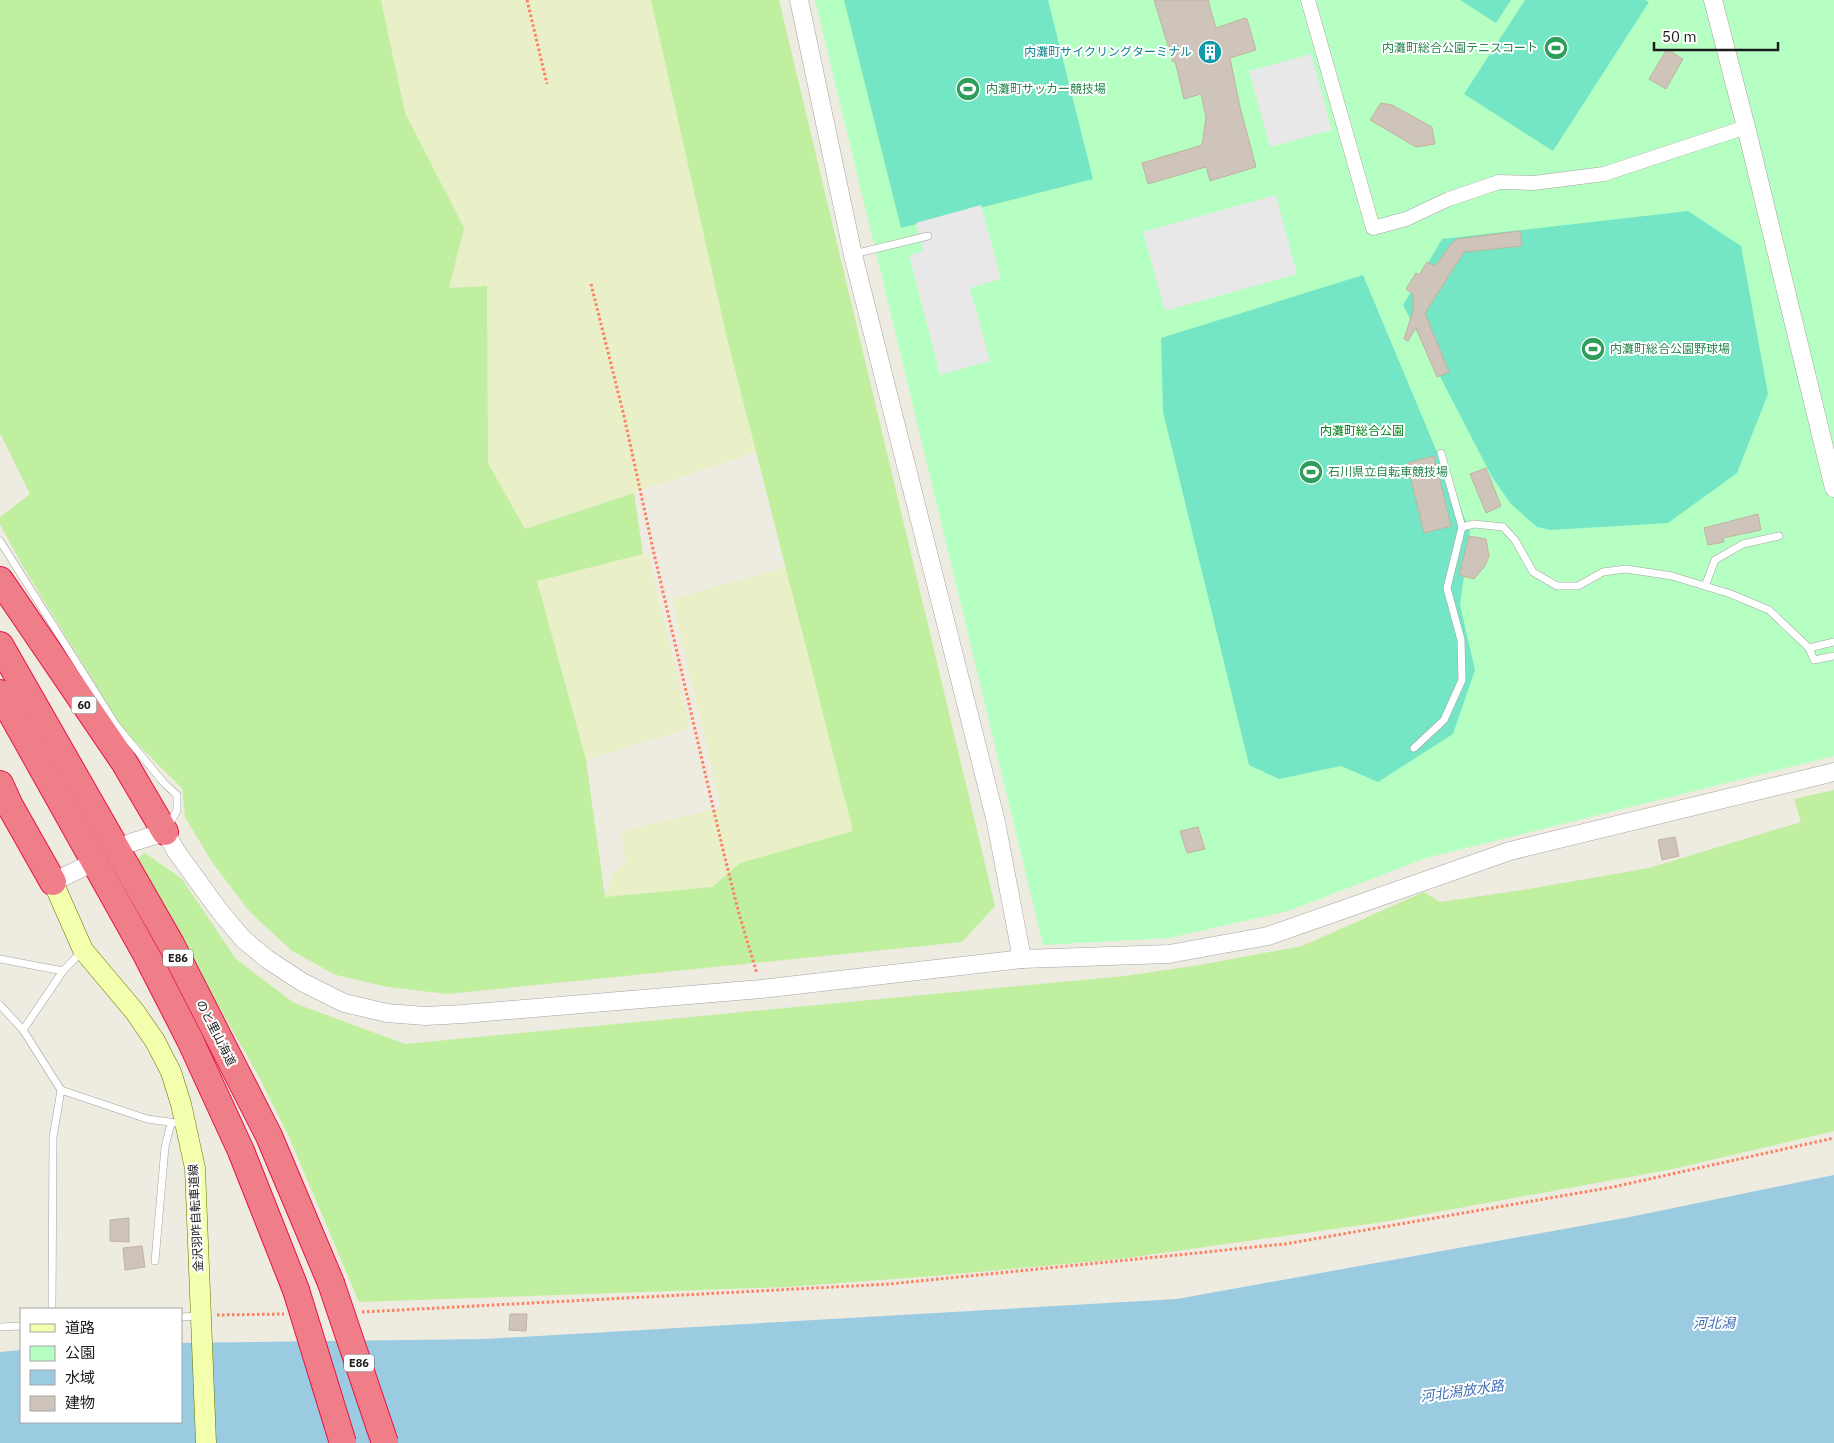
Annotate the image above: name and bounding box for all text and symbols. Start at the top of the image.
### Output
scale bar [1654,20,1778,52]
text: 50 m [1662,27,1697,46]
sports icon: 内灘町総合公園テニスコート [1543,35,1569,61]
building icon: 内灘町サイクリングターミナル [1197,39,1223,65]
place label: 内灘町総合公園テニスコート [1382,40,1538,55]
place label: 内灘町サイクリングターミナル [1024,44,1192,59]
sports icon: 内灘町サッカー競技場 [955,76,981,102]
place label: 内灘町サッカー競技場 [986,81,1106,96]
sports icon: 内灘町総合公園野球場 [1580,336,1606,362]
place label: 内灘町総合公園野球場 [1610,341,1730,356]
park label: 内灘町総合公園 [1320,423,1404,438]
sports icon: 石川県立自転車競技場 [1298,459,1324,485]
place label: 石川県立自転車競技場 [1328,464,1448,479]
road number: 60 [72,696,96,714]
road number: E86 [163,950,193,966]
street label: のと里山海道 [193,997,239,1068]
street label: 金沢羽咋自転車道線 [185,1164,206,1272]
legend [20,1308,182,1423]
water label: 河北潟 [1693,1314,1737,1332]
text: 道路 [65,1318,95,1337]
text: 公園 [65,1343,95,1362]
road number: E86 [344,1355,374,1372]
text: 水域 [65,1368,95,1387]
water label: 河北潟放水路 [1419,1376,1506,1406]
text: 建物 [65,1393,95,1412]

